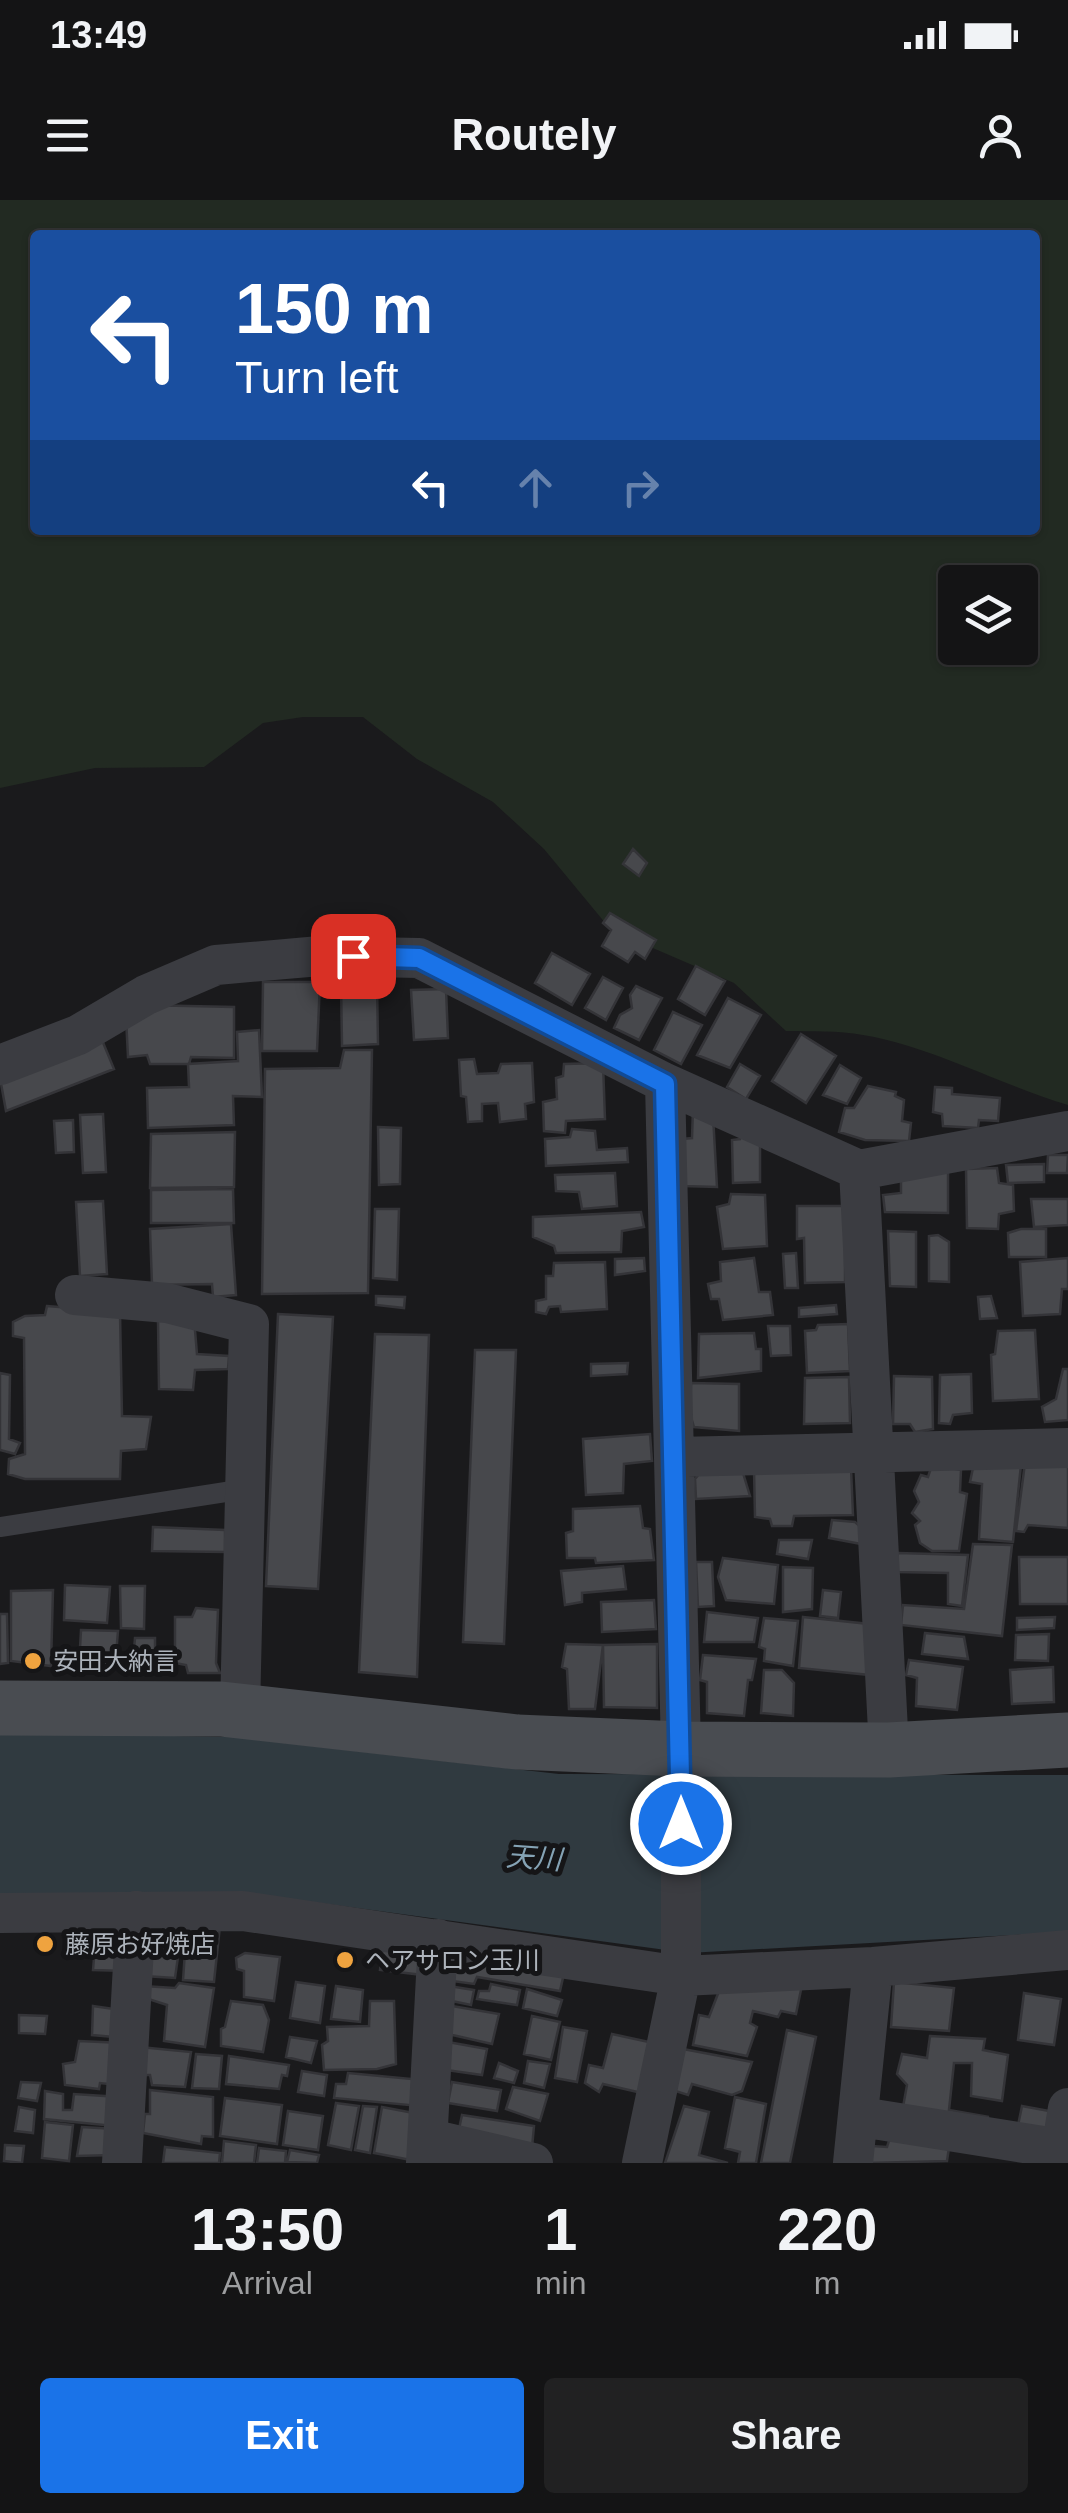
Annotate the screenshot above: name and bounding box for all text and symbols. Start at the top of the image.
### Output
text: 13:49 [50,14,147,56]
icon: menu [40,108,95,163]
icon: person [973,108,1028,163]
text: Routely [451,109,617,160]
icon: left [70,270,200,400]
text: 150 m [235,270,433,348]
text: Turn left [235,352,398,403]
icon: left [403,460,458,515]
icon: ahead [508,460,563,515]
icon: right [613,460,668,515]
map controls [938,565,1038,665]
button: layers [938,565,1038,665]
pin [311,914,396,999]
icon: arrive [326,929,381,984]
place label: 安田大納言 [53,1647,178,1675]
marker: 安田大納言 [22,1650,44,1672]
position arrow [629,1772,733,1876]
water label: 天川 [505,1841,566,1876]
place label: 藤原お好焼店 [65,1930,215,1958]
marker: 藤原お好焼店 [34,1933,56,1955]
place label: ヘアサロン玉川 [365,1946,540,1974]
marker: ヘアサロン玉川 [334,1949,356,1971]
text: 13:50 [191,2196,344,2263]
text: 1 [544,2196,577,2263]
text: 220 [777,2196,877,2263]
text: Arrival [222,2265,313,2301]
text: min [535,2265,586,2301]
text: m [814,2265,841,2301]
button: Exit [40,2378,524,2493]
button: Share [544,2378,1028,2493]

